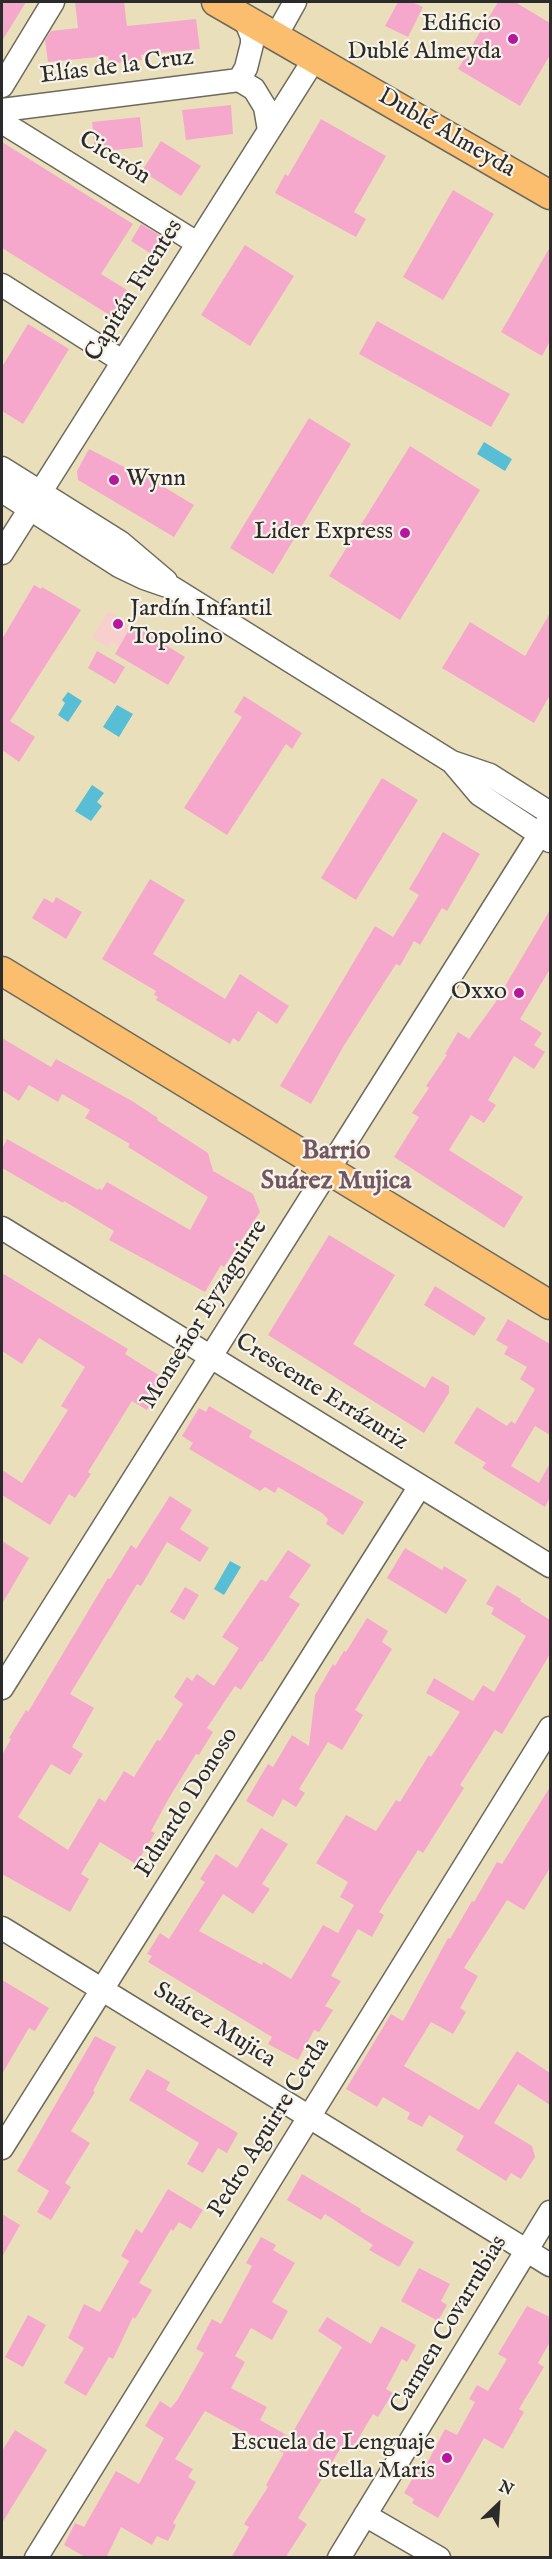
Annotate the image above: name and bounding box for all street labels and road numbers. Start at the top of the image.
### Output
street label: Elías de la Cruz [39,44,195,92]
street label: Dublé Almeyda [372,83,520,185]
street label: Cicerón [73,126,155,192]
street label: Capitán Fuentes [80,215,190,367]
street label: Monseñor Eyzaguirre [135,1215,275,1415]
street label: Crescente Errázuriz [229,1328,413,1458]
street label: Eduardo Donoso [130,1723,246,1883]
street label: Suárez Mujica [148,1977,280,2075]
street label: Pedro Aguirre Cerda [203,2033,337,2223]
street label: Carmen Covarrubias [385,2231,515,2419]

